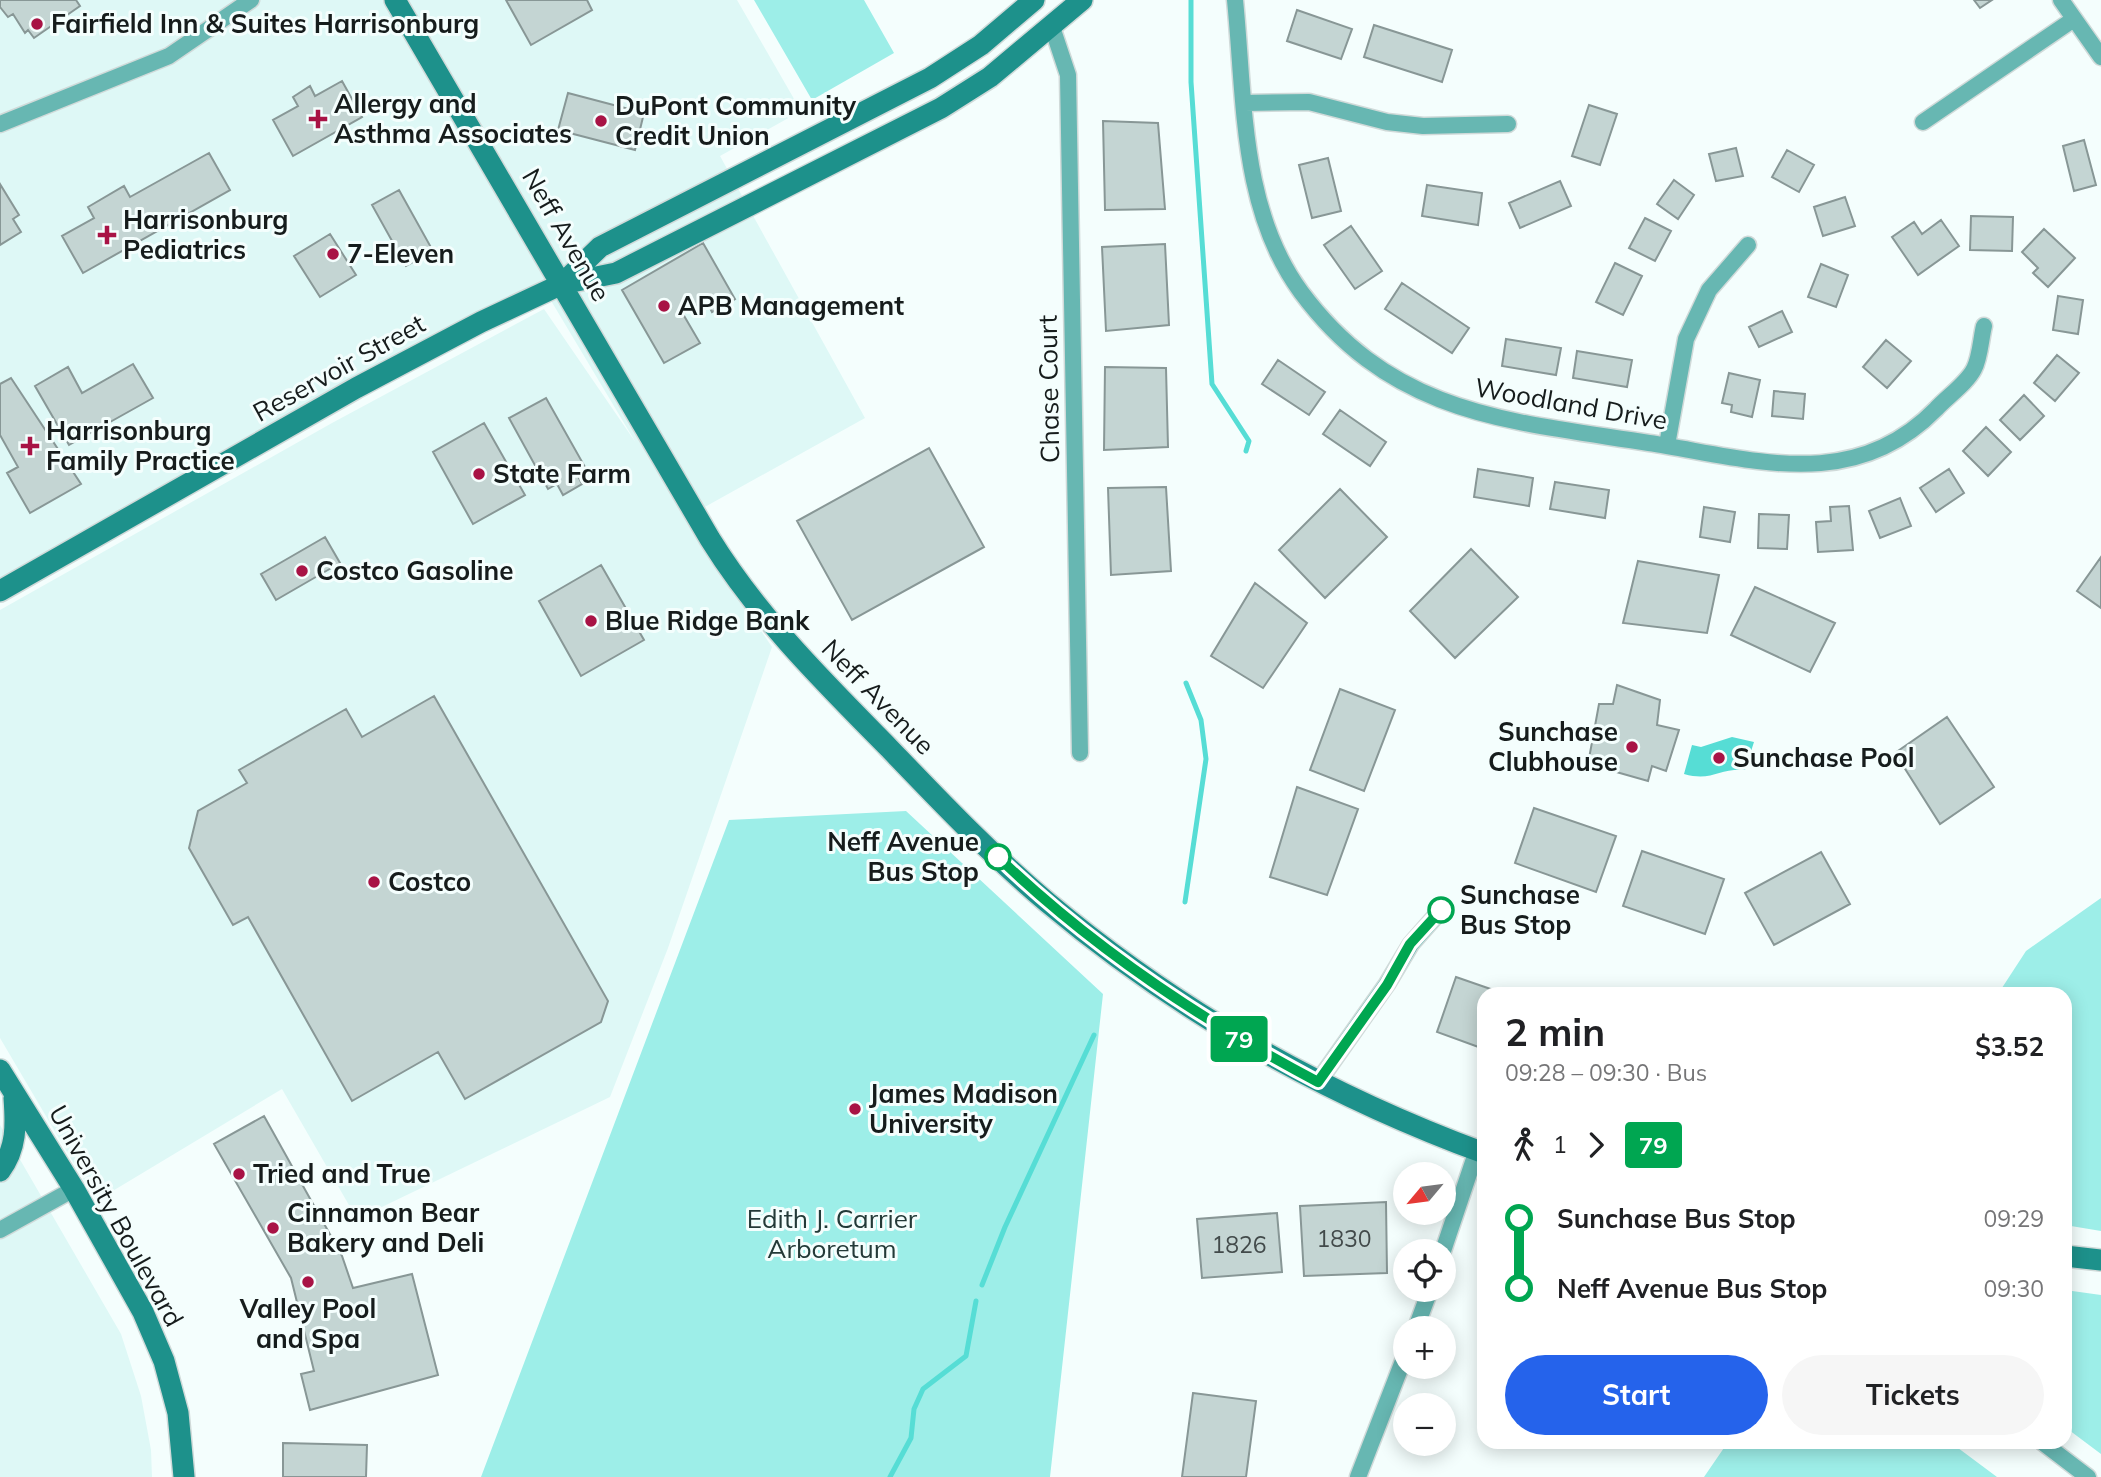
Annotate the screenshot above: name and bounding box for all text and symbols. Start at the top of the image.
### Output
place label: Fairfield Inn & Suites Harrisonburg [51,7,479,40]
marker: Fairfield Inn & Suites Harrisonburg [29,16,45,32]
place label: Allergy and Asthma Associates [334,87,572,150]
place label: DuPont Community Credit Union [615,89,857,152]
marker: Allergy and Asthma Associates [308,109,328,129]
marker: DuPont Community Credit Union [593,113,609,129]
street label: Neff Avenue [515,162,618,307]
place label: Harrisonburg Pediatrics [123,203,288,266]
marker: Harrisonburg Pediatrics [97,225,117,245]
place label: 7-Eleven [347,237,454,270]
marker: 7-Eleven [325,246,341,262]
place label: APB Management [678,289,904,322]
marker: APB Management [656,298,672,314]
street label: Reservoir Street [247,307,431,429]
street label: Chase Court [1031,315,1066,463]
street label: Woodland Drive [1472,370,1670,437]
place label: Harrisonburg Family Practice [46,414,235,477]
marker: Harrisonburg Family Practice [20,436,40,456]
place label: State Farm [493,457,631,490]
marker: State Farm [471,466,487,482]
place label: Costco Gasoline [316,554,514,587]
marker: Costco Gasoline [294,563,310,579]
place label: Blue Ridge Bank [605,604,810,637]
marker: Blue Ridge Bank [583,613,599,629]
street label: Neff Avenue [815,632,942,761]
place label: Sunchase Clubhouse [1488,715,1618,778]
marker: Sunchase Clubhouse [1624,739,1640,755]
place label: Sunchase Pool [1733,741,1914,774]
marker: Sunchase Pool [1711,750,1727,766]
place label: Neff Avenue Bus Stop [827,825,979,888]
marker: Neff Avenue Bus Stop [985,844,1011,870]
place label: Costco [388,865,471,898]
marker: Costco [366,874,382,890]
place label: Sunchase Bus Stop [1460,878,1580,941]
marker: Sunchase Bus Stop [1428,897,1454,923]
text: 2 min [1505,1008,1605,1056]
line badge: 79 [1208,1016,1270,1062]
text: 79 [1225,1024,1253,1054]
text: $3.52 [1975,1030,2044,1063]
text: 09:28 – 09:30 · Bus [1505,1058,1707,1087]
place label: James Madison University [869,1077,1058,1140]
street label: University Boulevard [42,1099,191,1332]
marker: James Madison University [847,1101,863,1117]
icon: walk [1505,1126,1543,1164]
icon: forward [1577,1126,1615,1164]
text: 1 [1553,1130,1567,1159]
text: 79 [1639,1130,1668,1160]
place label: Tried and True [253,1157,431,1190]
north arrow [1393,1162,1456,1225]
map controls [1393,1162,1456,1456]
marker: Tried and True [231,1166,247,1182]
place label: Cinnamon Bear Bakery and Deli [287,1196,484,1259]
park label: Edith J. Carrier Arboretum [747,1202,918,1265]
text: Sunchase Bus Stop [1557,1202,1796,1235]
text: 09:29 [1984,1204,2044,1233]
marker: Cinnamon Bear Bakery and Deli [265,1220,281,1236]
house number: 1830 [1316,1224,1372,1253]
house number: 1826 [1211,1230,1267,1259]
button: locate [1393,1239,1456,1302]
text: Neff Avenue Bus Stop [1557,1272,1827,1305]
marker: Valley Pool and Spa [300,1274,316,1290]
text: 09:30 [1984,1274,2044,1303]
place label: Valley Pool and Spa [239,1292,376,1355]
button: + [1393,1316,1456,1379]
button: Start [1505,1355,1768,1435]
button: Tickets [1782,1355,2044,1435]
button: − [1393,1393,1456,1456]

